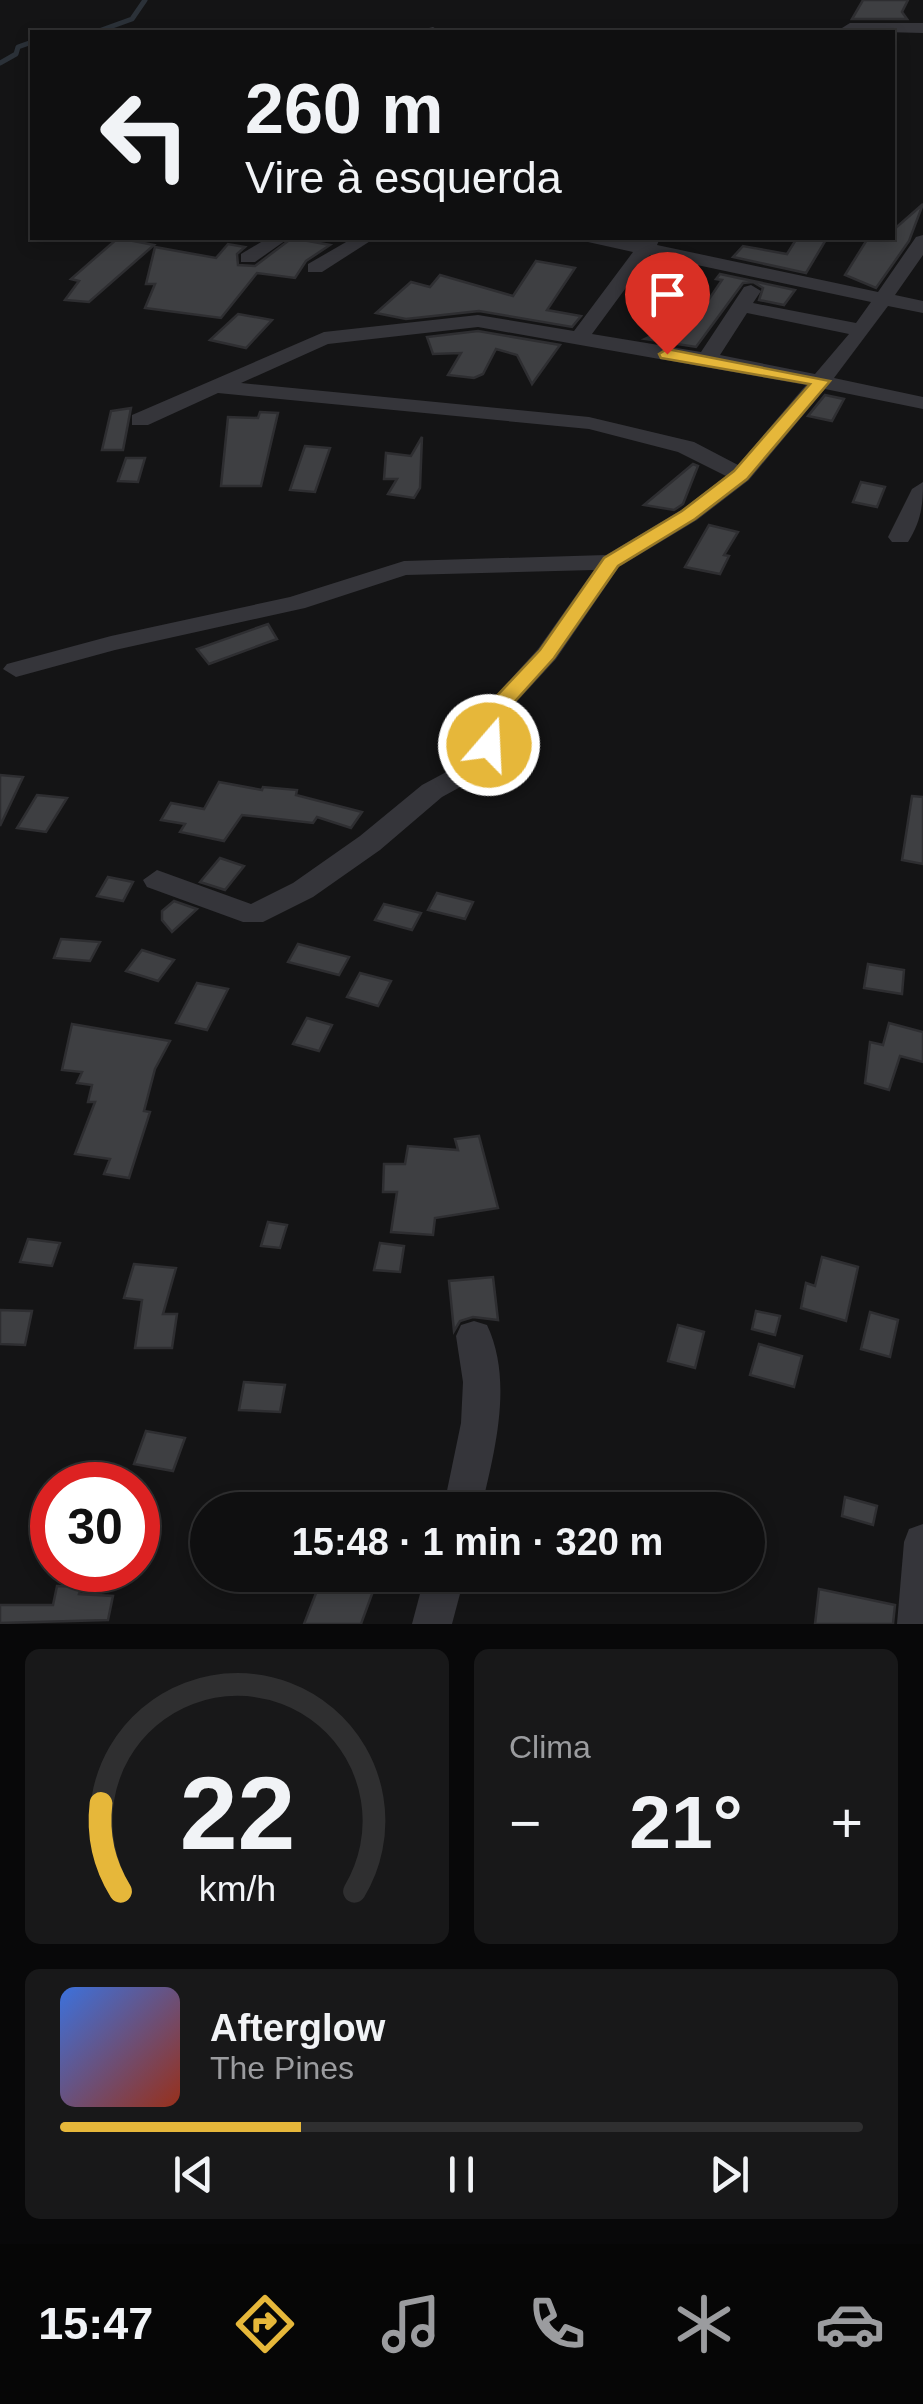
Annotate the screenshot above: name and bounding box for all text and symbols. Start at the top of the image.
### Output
icon: left [80,70,210,200]
text: 260 m [245,70,443,148]
text: Vire à esquerda [245,152,562,203]
pin [625,252,710,355]
icon: arrive [640,267,695,322]
position arrow [437,693,541,797]
speed limit sign: 30 [30,1462,160,1592]
text: 15:48 · 1 min · 320 m [292,1521,663,1563]
text: Clima [509,1729,591,1765]
text: 22 [179,1755,295,1871]
text: 21° [629,1780,743,1864]
text: − [509,1792,541,1854]
text: + [831,1792,863,1854]
text: km/h [198,1869,276,1909]
text: Afterglow [210,2007,385,2049]
text: The Pines [210,2050,354,2086]
icon: previous [166,2147,221,2202]
icon: pause [434,2147,489,2202]
icon: next [702,2147,757,2202]
icon: directions [230,2289,300,2359]
icon: music [376,2289,446,2359]
icon: phone [522,2289,592,2359]
icon: climate [669,2289,739,2359]
icon: car [815,2289,885,2359]
text: 15:47 [38,2298,153,2349]

